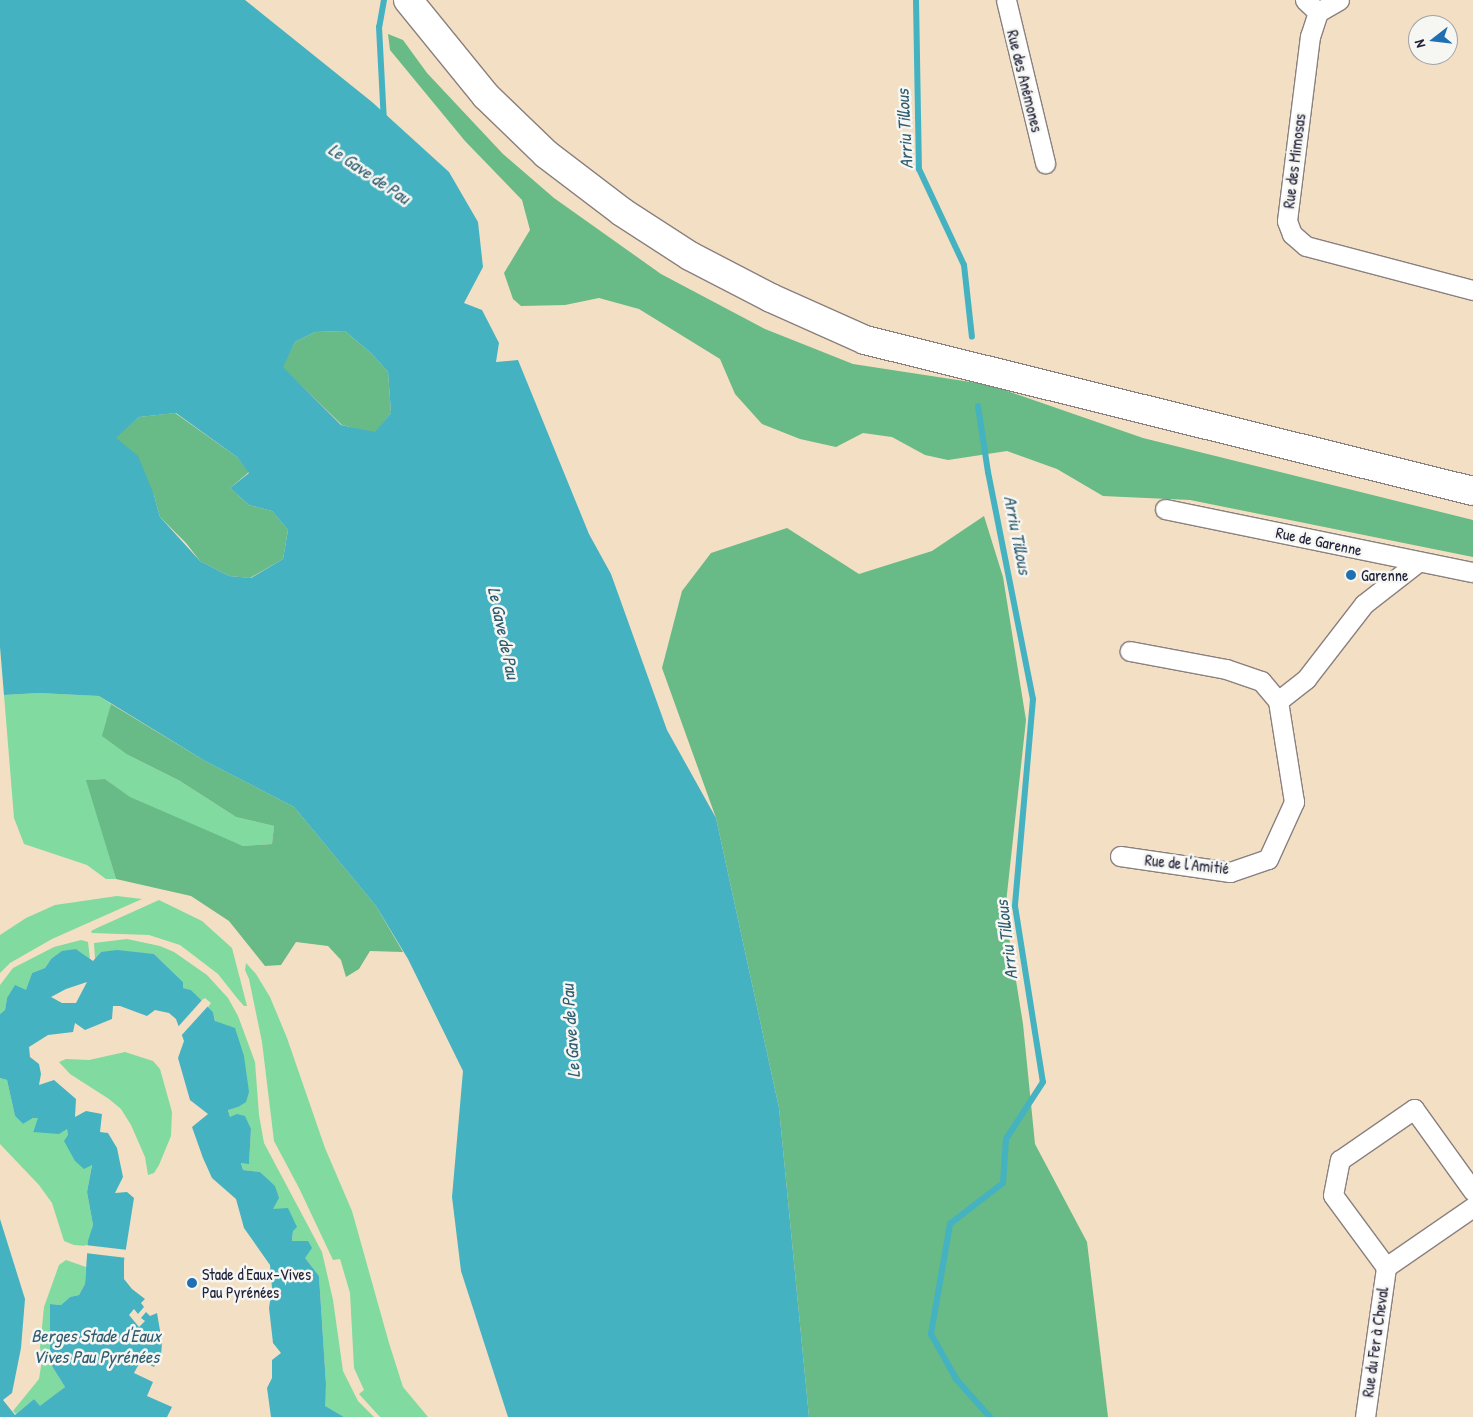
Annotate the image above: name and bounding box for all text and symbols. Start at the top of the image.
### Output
north arrow [1408,15,1458,65]
street label: Rue des Anémones [1003,28,1047,134]
text: N [1409,38,1429,50]
water label: Arriu Tillous [892,89,918,169]
street label: Rue des Mimosas [1279,113,1309,209]
water label: Le Gave de Pau [324,139,414,209]
water label: Arriu Tillous [999,494,1035,576]
street label: Rue de Garenne [1274,523,1364,559]
place label: Garenne [1361,565,1408,585]
marker: Garenne [1345,569,1357,581]
water label: Le Gave de Pau [483,585,523,681]
street label: Rue de l'Amitié [1144,850,1230,878]
water label: Arriu Tillous [991,899,1023,981]
water label: Le Gave de Pau [557,984,585,1078]
place label: Stade d'Eaux-Vives Pau Pyrénées [202,1264,311,1302]
marker: Stade d'Eaux-Vives Pau Pyrénées [186,1277,198,1289]
street label: Rue du Fer à Cheval [1358,1286,1392,1398]
water label: Berges Stade d'Eaux Vives Pau Pyrénées [31,1326,161,1368]

